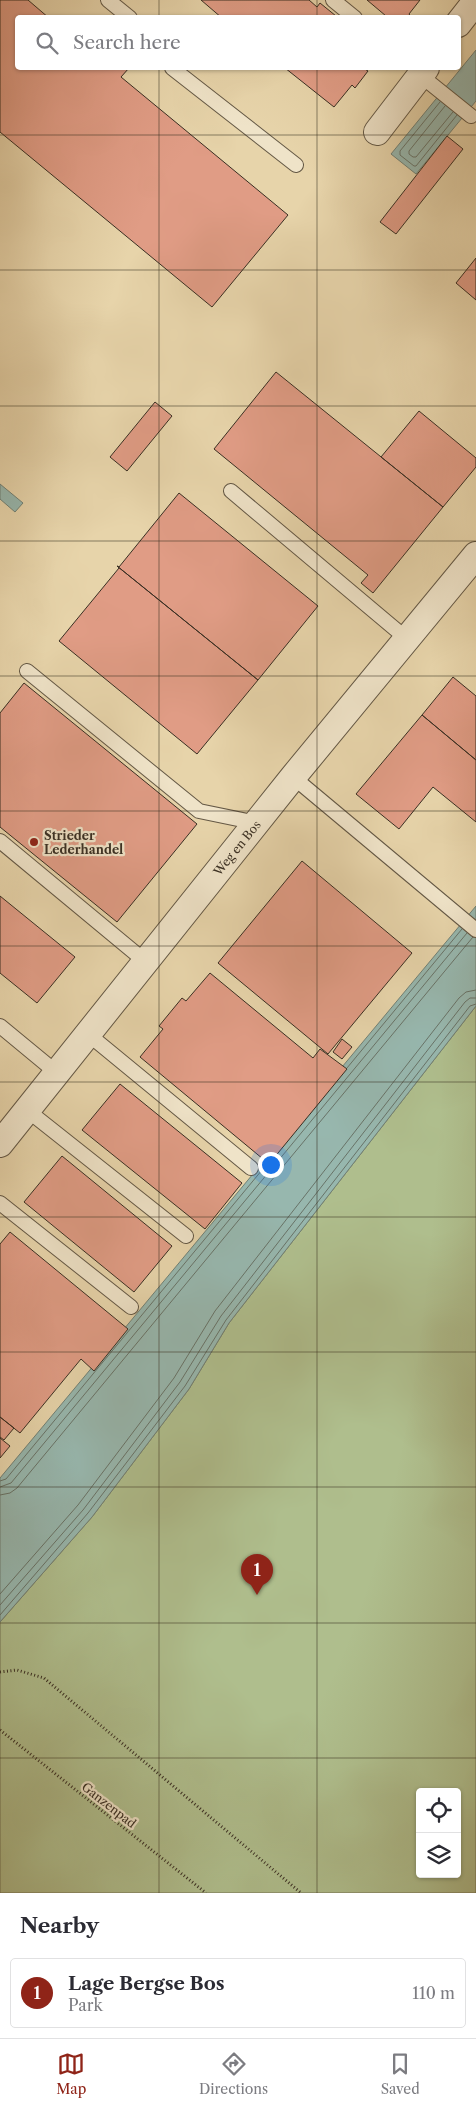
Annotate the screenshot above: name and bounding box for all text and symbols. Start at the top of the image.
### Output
search box [15,15,461,70]
icon: search [33,29,61,57]
text: Search here [73,31,181,54]
street label: Weg en Bos [210,817,264,879]
place label: Strieder Lederhandel [44,828,123,857]
marker: Strieder Lederhandel [28,836,40,848]
your location [258,1152,284,1178]
pin: 1 [241,1554,273,1595]
street label: Ganzenpad [79,1779,140,1831]
map controls [416,1788,461,1878]
button: locate [416,1788,461,1833]
button: layers [416,1833,461,1878]
text: Nearby [20,1913,99,1938]
text: Lage Bergse Bos [68,1972,225,1995]
text: 1 [33,1983,41,2003]
text: 110 m [412,1983,455,2003]
text: Park [68,1995,103,2015]
tab: Map [56,2050,86,2098]
tab: Directions [199,2050,268,2098]
tab: Saved [381,2050,420,2098]

